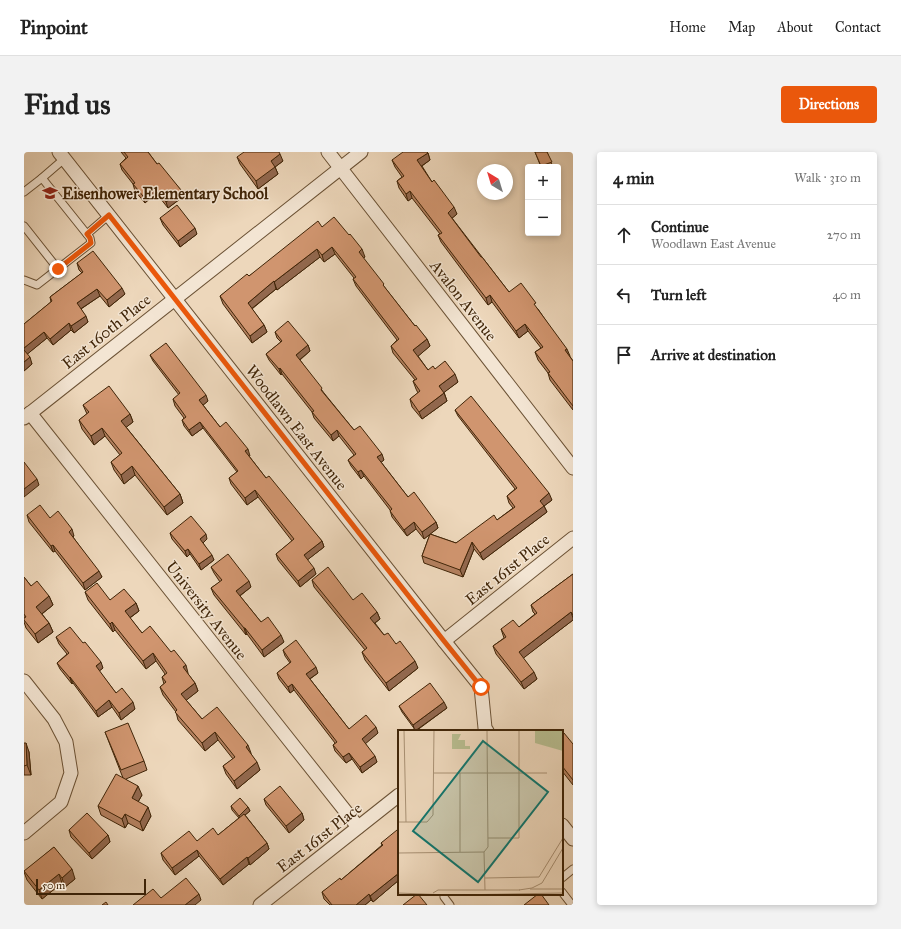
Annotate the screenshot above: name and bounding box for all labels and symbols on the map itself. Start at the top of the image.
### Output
north arrow [477,164,513,200]
school or university icon: Eisenhower Elementary School [41,184,59,202]
place label: Eisenhower Elementary School [62,184,269,204]
street label: Avalon Avenue [426,255,501,345]
route end [49,260,67,278]
street label: East 160th Place [58,290,155,373]
street label: Woodlawn East Avenue [242,361,352,494]
street label: East 161st Place [462,530,553,609]
street label: University Avenue [162,557,251,664]
route start [472,678,490,696]
inset map [398,730,563,895]
street label: East 161st Place [273,798,366,876]
scale bar [36,877,146,896]

